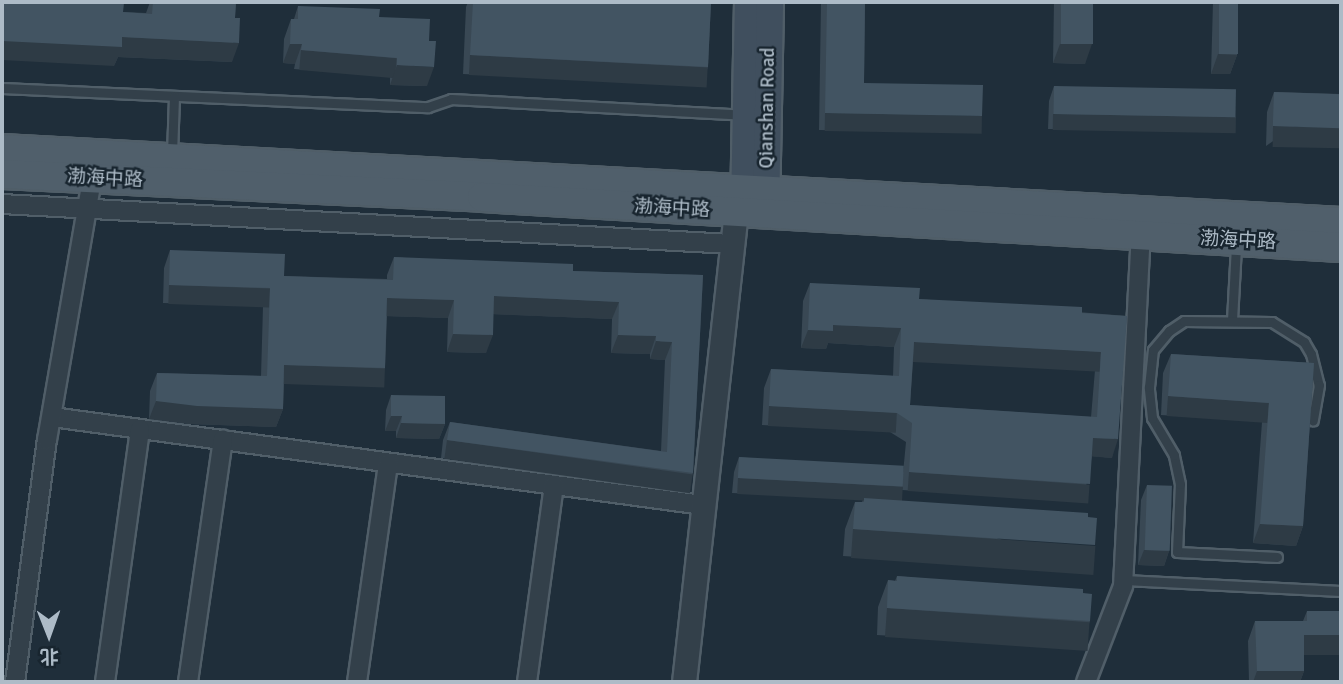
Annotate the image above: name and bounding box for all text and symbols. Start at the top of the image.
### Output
street label: Qianshan Road [756,47,780,169]
street label: 渤海中路 [66,166,144,192]
street label: 渤海中路 [633,196,711,222]
street label: 渤海中路 [1199,228,1277,254]
north arrow [14,600,84,670]
text: 北 [40,644,59,668]

